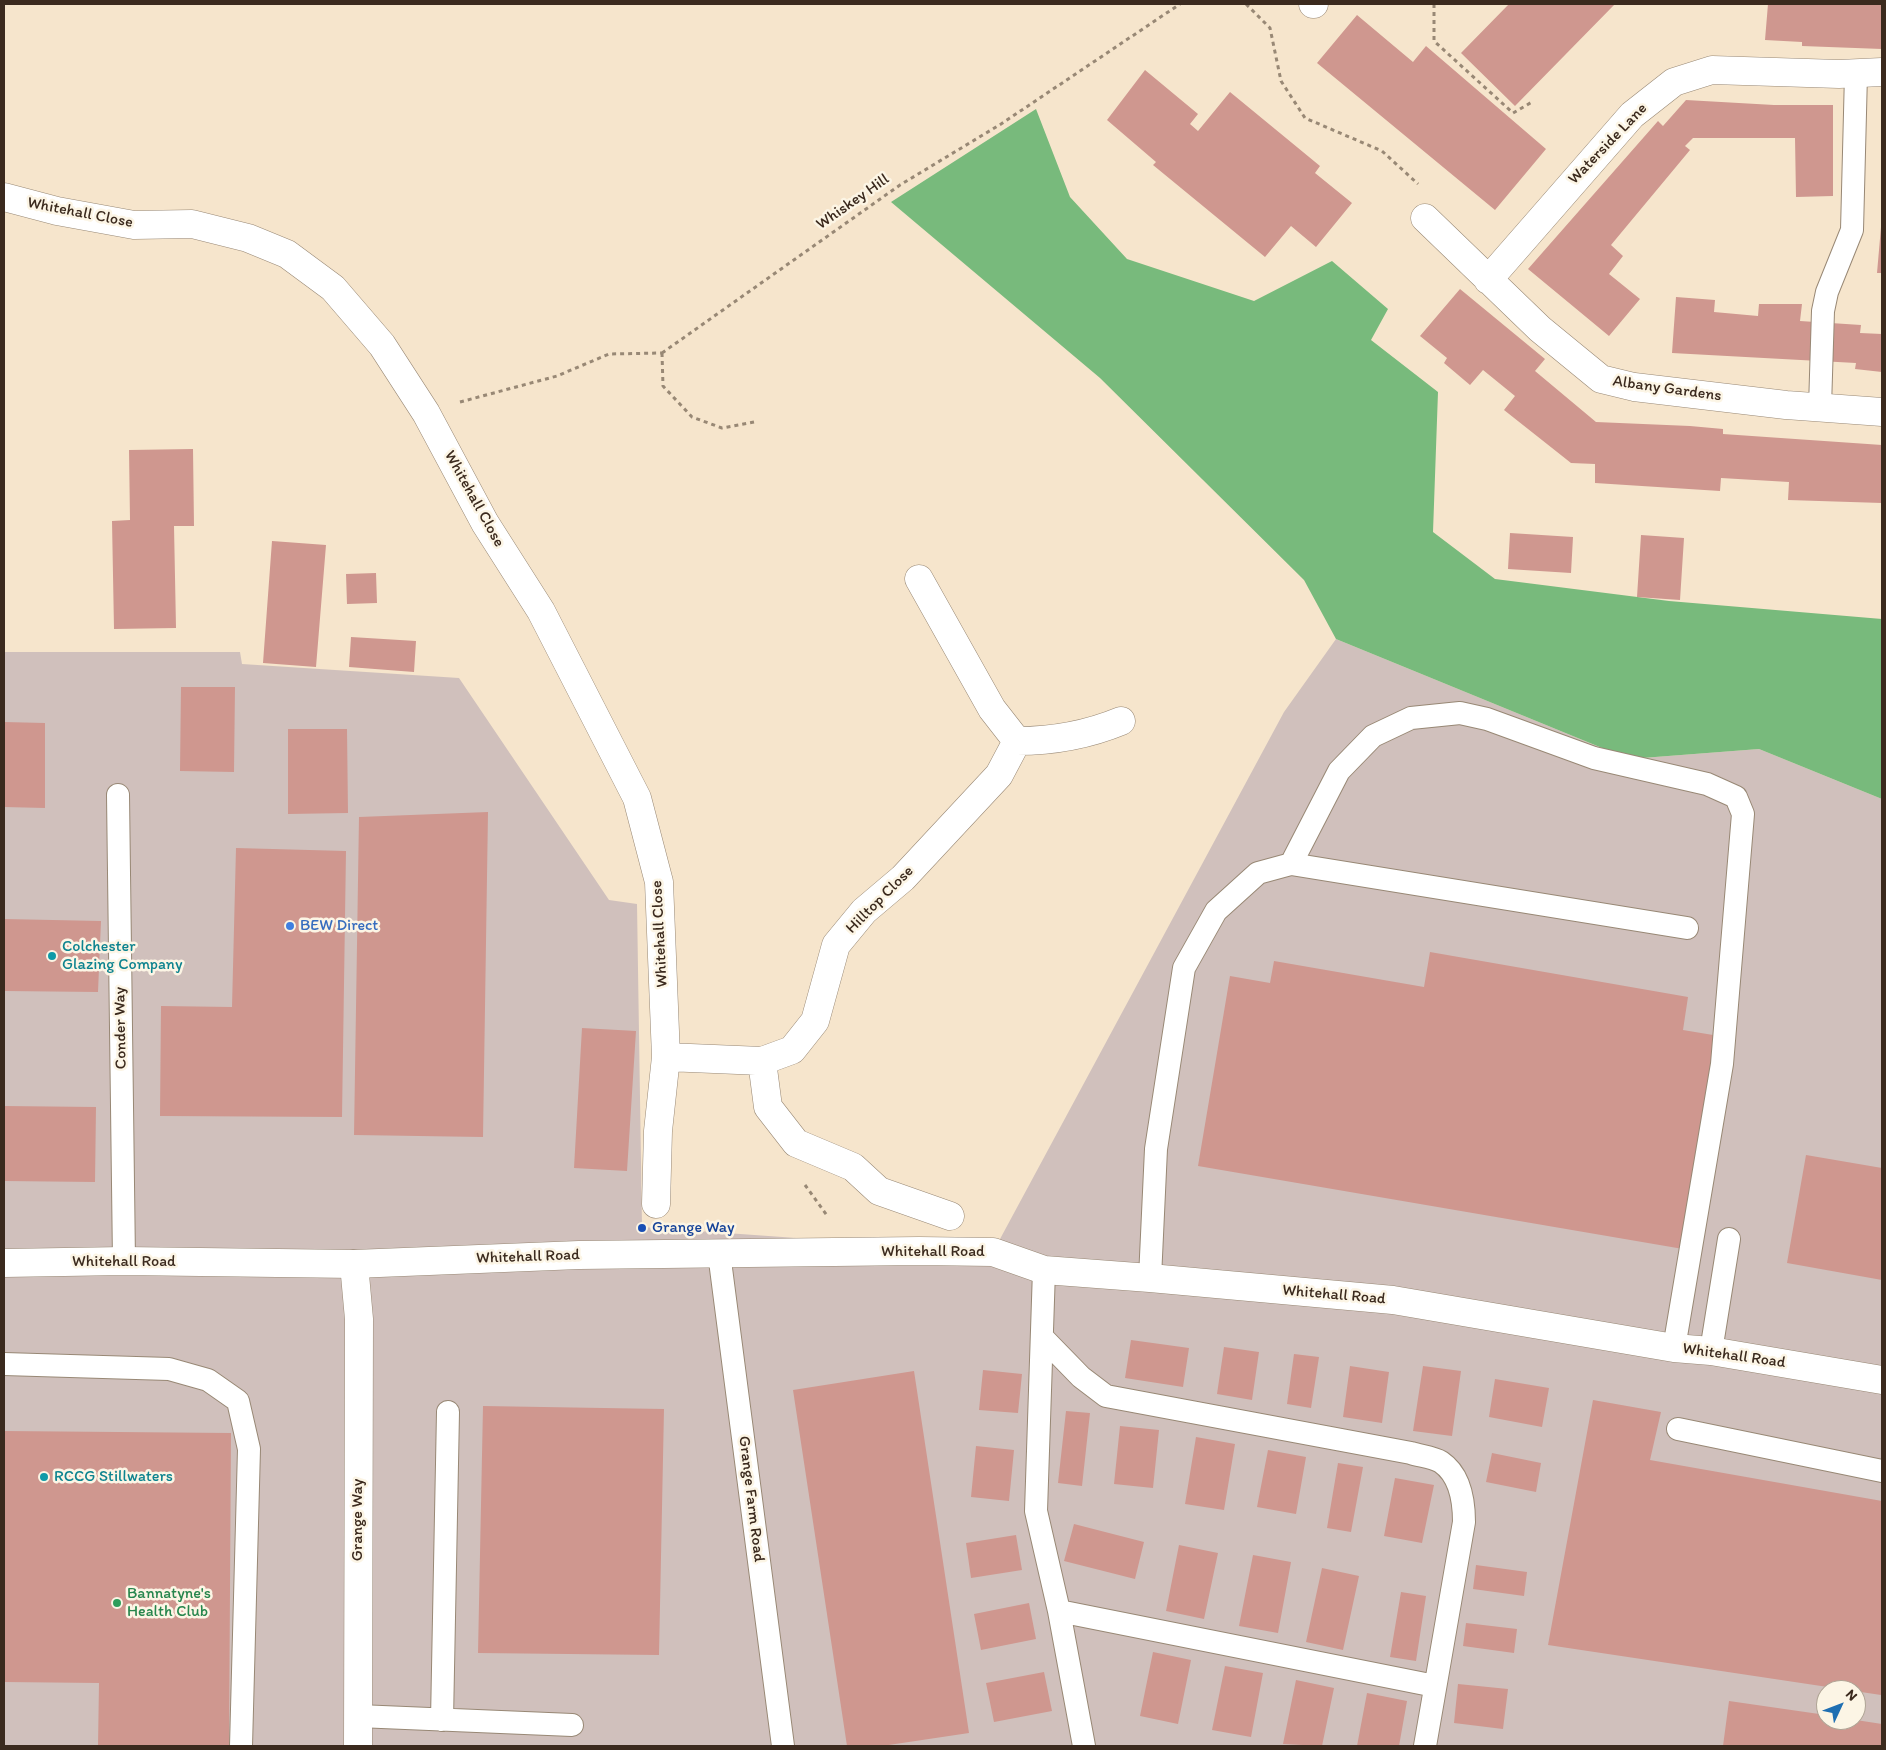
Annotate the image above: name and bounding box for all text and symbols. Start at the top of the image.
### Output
street label: Waterside Lane [1565,99,1651,189]
street label: Whiskey Hill [813,170,893,234]
street label: Whitehall Close [26,193,134,233]
street label: Albany Gardens [1611,372,1723,406]
street label: Whitehall Close [440,447,508,551]
street label: Hilltop Close [842,862,918,938]
street label: Whitehall Close [648,880,672,988]
place label: BEW Direct [300,916,378,936]
marker: BEW Direct [284,920,296,932]
place label: Colchester Glazing Company [62,937,182,975]
marker: Colchester Glazing Company [46,950,58,962]
street label: Conder Way [111,987,131,1069]
place label: Grange Way [652,1218,734,1238]
marker: Grange Way [636,1222,648,1234]
street label: Whitehall Road [881,1242,985,1262]
street label: Whitehall Road [476,1246,580,1268]
street label: Whitehall Road [72,1252,176,1272]
street label: Whitehall Road [1281,1281,1387,1309]
street label: Whitehall Road [1681,1339,1787,1373]
street label: Grange Farm Road [734,1435,768,1563]
place label: RCCG Stillwaters [54,1467,173,1487]
marker: RCCG Stillwaters [38,1471,50,1483]
street label: Grange Way [348,1479,368,1561]
place label: Bannatyne's Health Club [127,1584,211,1622]
marker: Bannatyne's Health Club [111,1597,123,1609]
north arrow [1816,1680,1866,1730]
text: N [1842,1686,1861,1704]

